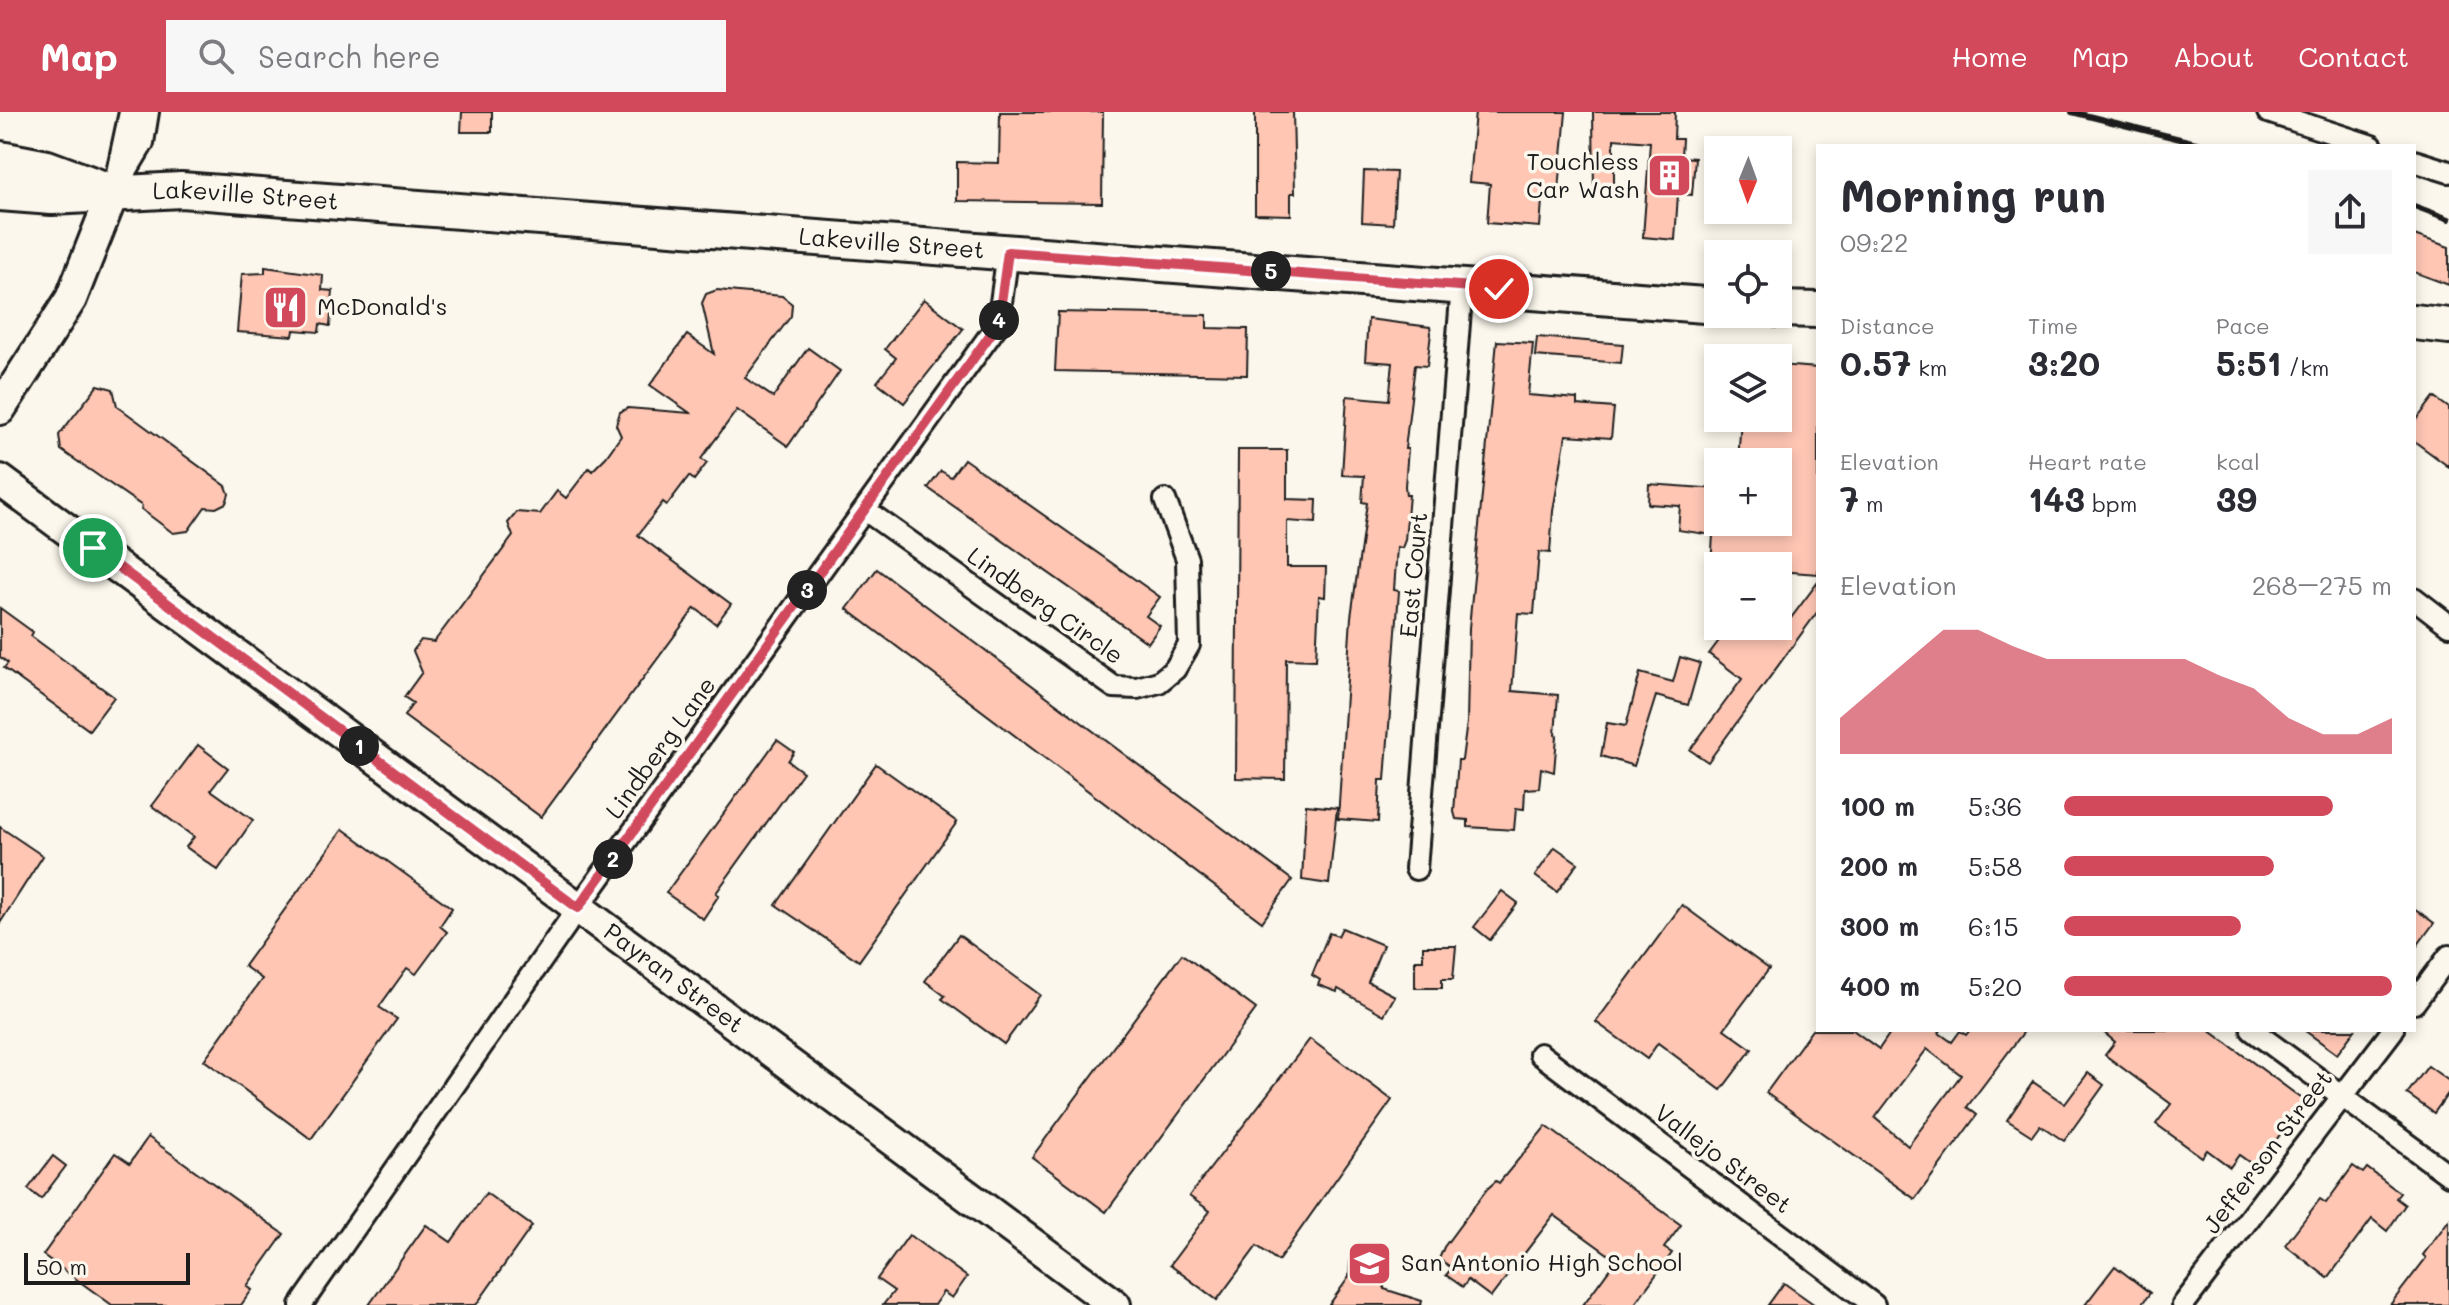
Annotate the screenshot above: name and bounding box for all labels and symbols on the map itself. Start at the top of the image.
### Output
north arrow [1704,136,1792,224]
place label: Touchless Car Wash [1526,145,1639,204]
building icon: Touchless Car Wash [1646,152,1694,200]
street label: Lakeville Street [152,173,340,216]
street label: Lakeville Street [798,220,986,265]
pin: 5 [1251,251,1291,291]
pin [1465,255,1533,323]
restaurant icon: McDonald's [262,283,310,331]
place label: McDonald's [317,290,447,321]
pin: 4 [979,300,1019,340]
street label: East Court [1392,511,1433,639]
pin [59,514,127,582]
street label: Lindberg Circle [962,539,1130,670]
pin: 3 [787,570,827,610]
street label: Lindberg Lane [598,670,722,824]
pin: 1 [339,726,379,766]
pin: 2 [593,839,633,879]
street label: Payran Street [598,915,751,1039]
street label: Jefferson Street [2195,1063,2338,1239]
street label: Vallejo Street [1649,1096,1799,1219]
school or university icon: San Antonio High School [1346,1239,1394,1287]
place label: San Antonio High School [1401,1246,1683,1277]
scale bar [24,1249,190,1285]

